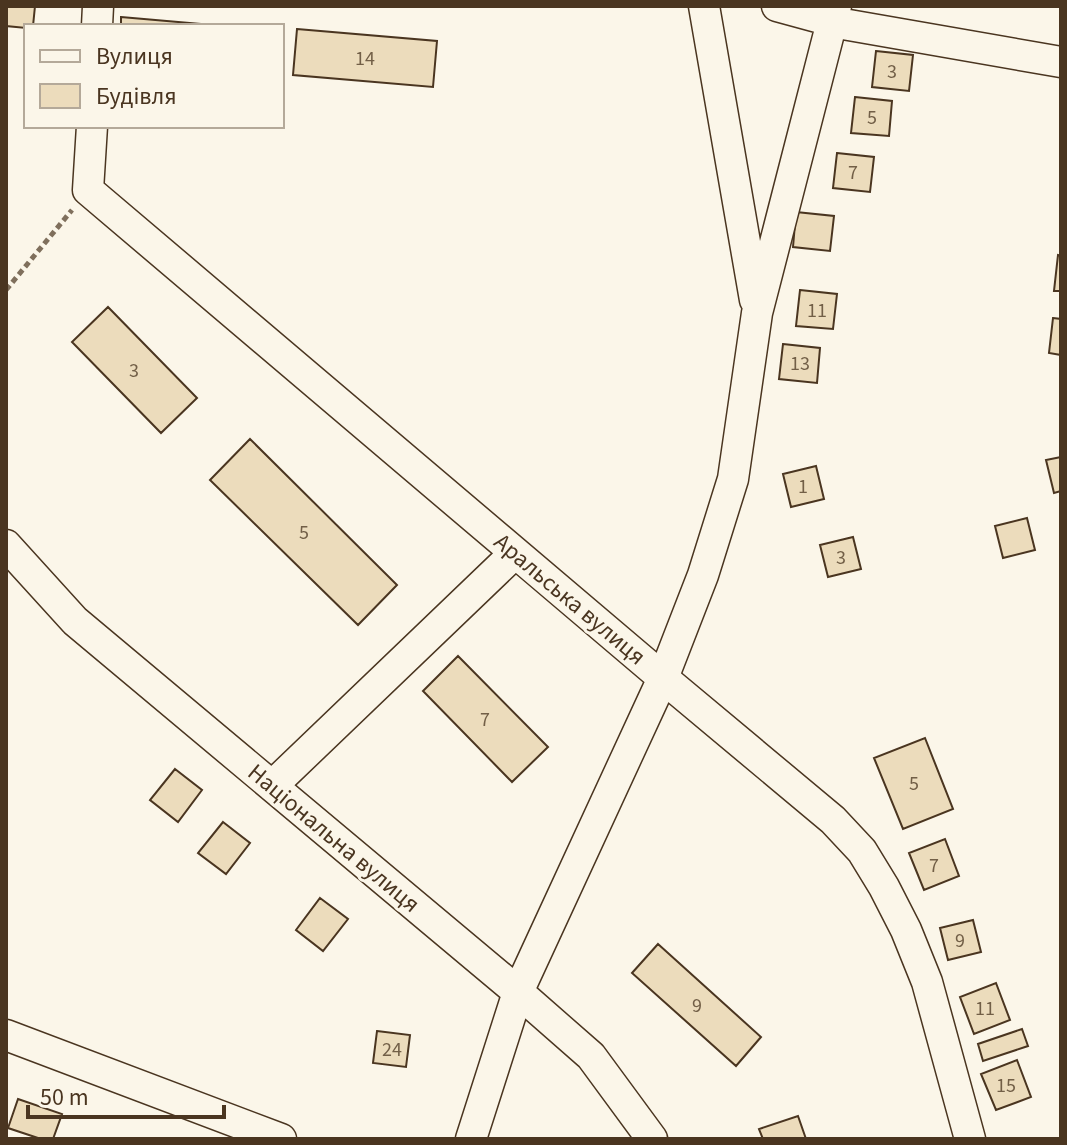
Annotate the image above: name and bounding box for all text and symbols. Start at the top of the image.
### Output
legend [24,24,284,128]
text: Вулиця [96,39,173,74]
house number: 14 [355,45,375,73]
house number: 3 [887,58,897,86]
text: Будівля [96,79,177,114]
house number: 5 [867,104,877,132]
house number: 7 [848,159,858,187]
house number: 11 [807,297,827,325]
house number: 13 [790,350,810,378]
house number: 3 [129,357,139,385]
house number: 1 [798,473,808,501]
house number: 5 [299,519,309,547]
street label: Аральська вулиця [486,525,653,674]
house number: 3 [836,544,846,572]
house number: 7 [480,706,490,734]
street label: Національна вулиця [240,756,428,921]
house number: 5 [909,770,919,798]
house number: 7 [929,852,939,880]
house number: 9 [955,927,965,955]
house number: 9 [692,992,702,1020]
house number: 11 [975,995,995,1023]
house number: 24 [382,1036,402,1064]
scale bar [28,1069,224,1119]
house number: 15 [996,1072,1016,1100]
text: 50 m [40,1080,89,1115]

